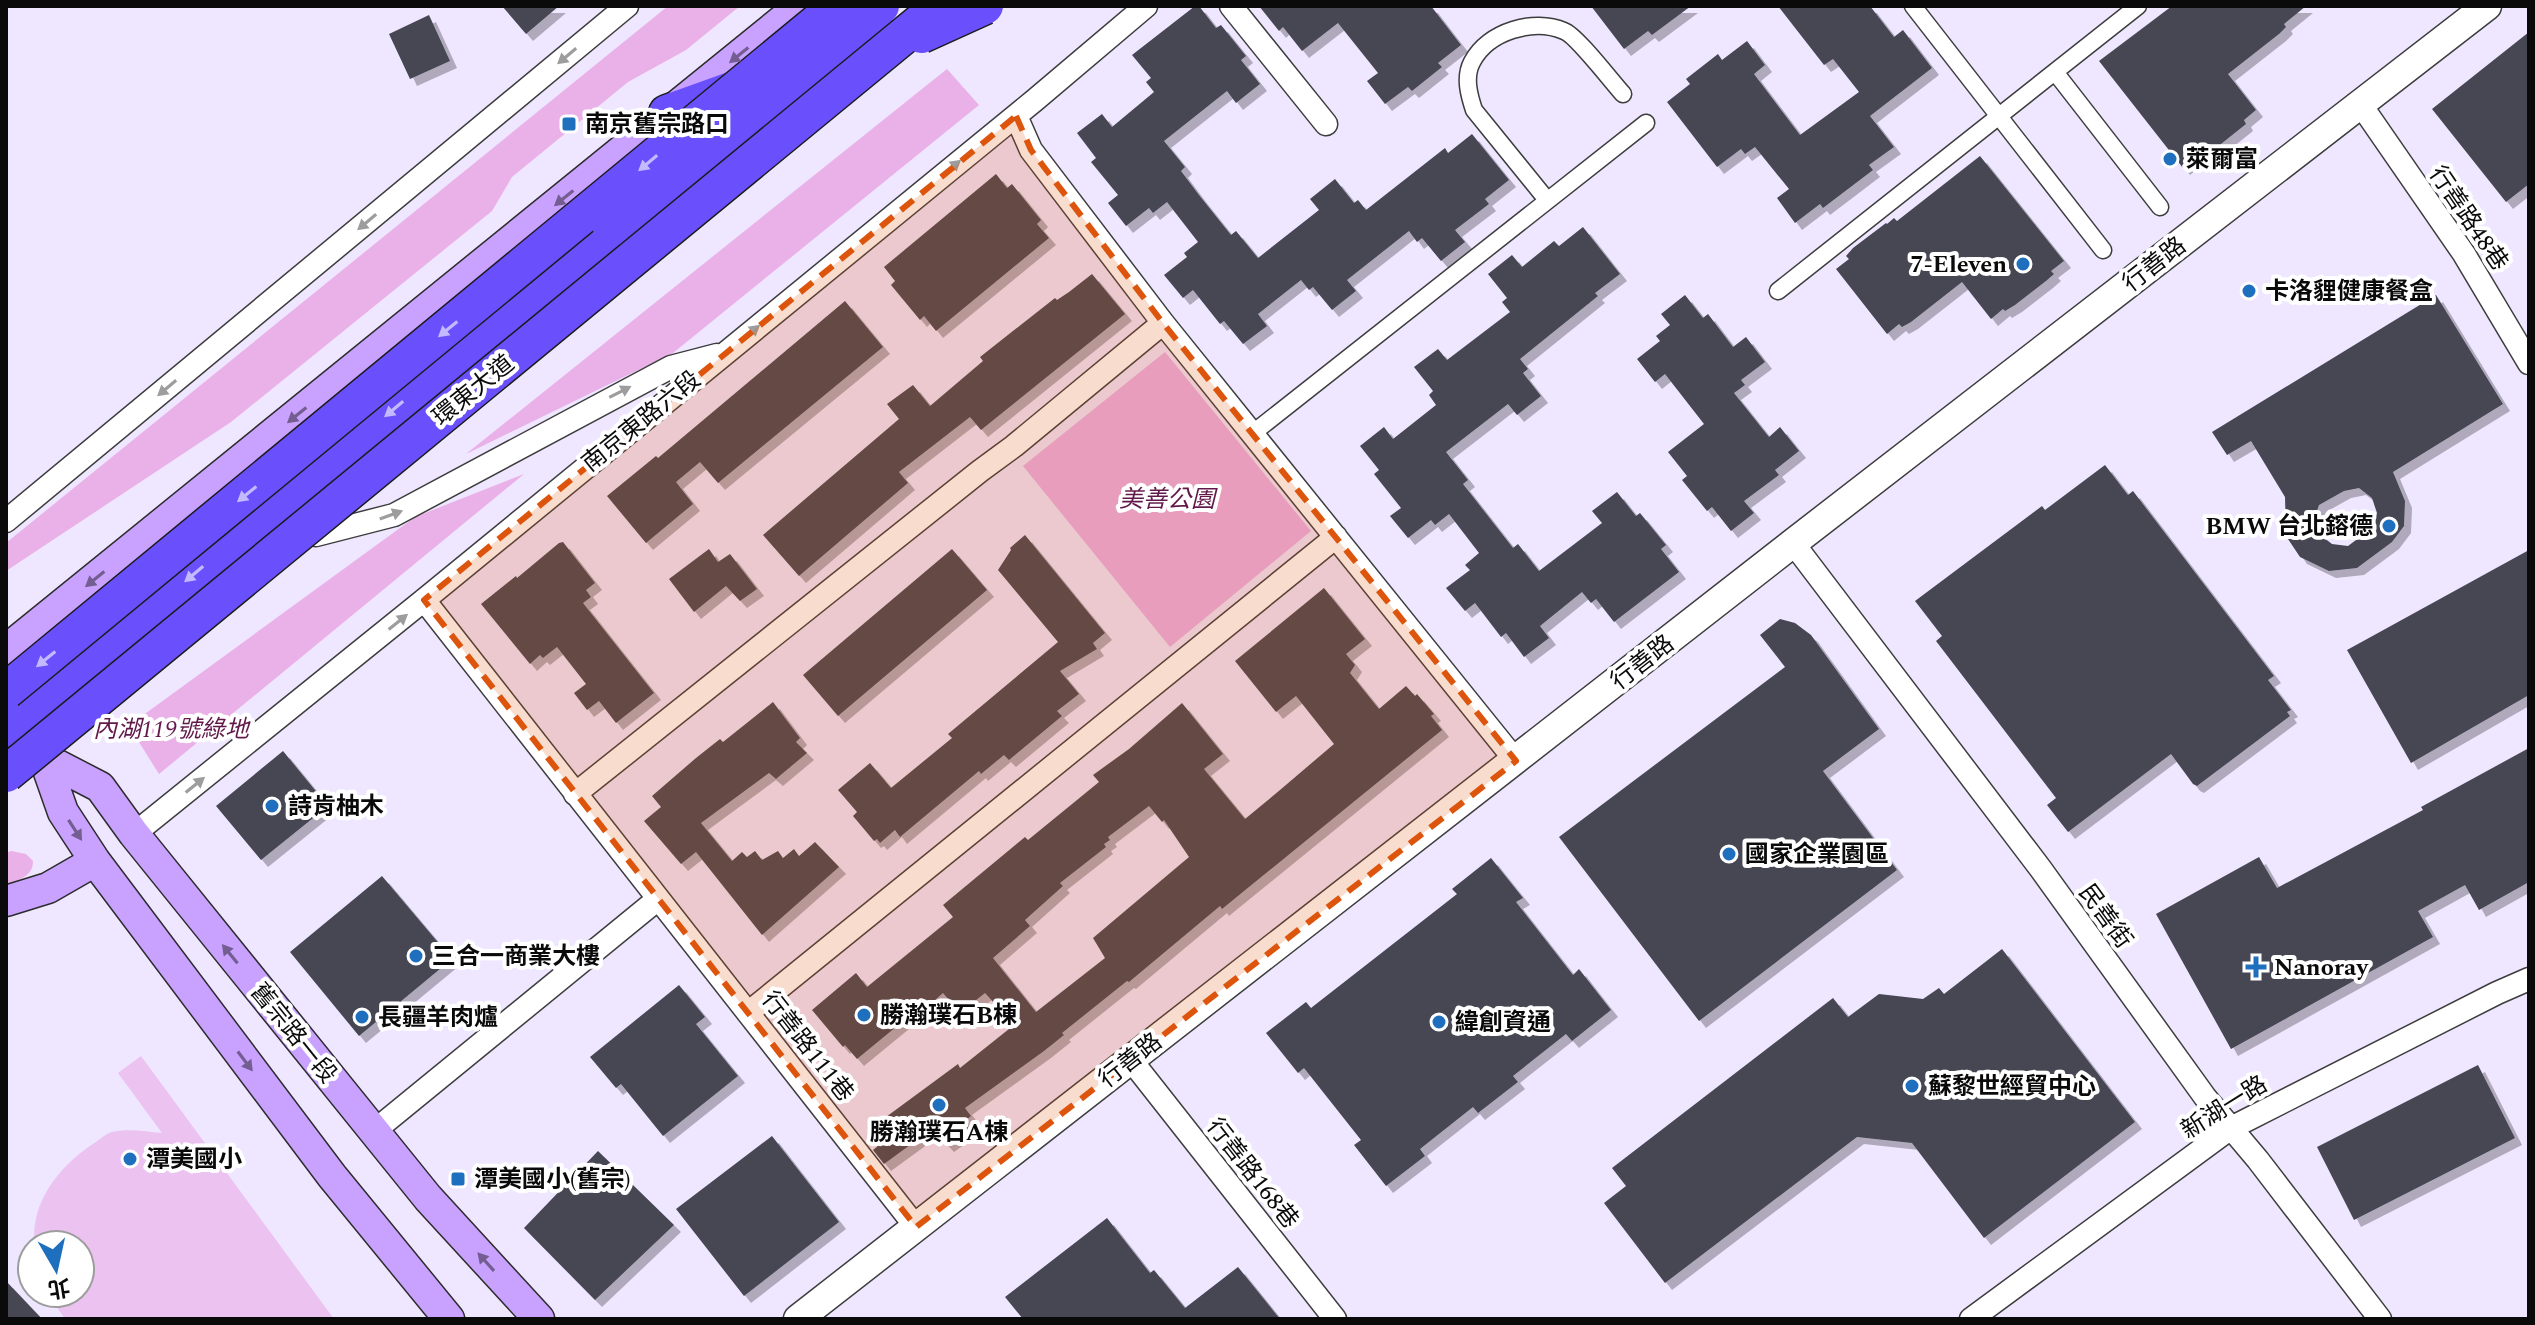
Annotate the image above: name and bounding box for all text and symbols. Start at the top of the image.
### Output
one-way arrow [729,46,749,63]
one-way arrow [557,47,577,64]
place label: 南京舊宗路口 [585,107,729,143]
marker: 南京舊宗路口 [560,115,578,133]
place label: 萊爾富 [2186,142,2258,178]
marker: 萊爾富 [2161,150,2179,168]
one-way arrow [638,154,658,171]
street label: 行善路48巷 [2420,159,2517,278]
one-way arrow [941,160,961,177]
one-way arrow [554,189,574,206]
one-way arrow [357,213,377,230]
street label: 行善路 [2115,228,2194,301]
place label: 7-Eleven [1910,247,2007,283]
marker: 7-Eleven [2014,255,2032,273]
place label: 卡洛貍健康餐盒 [2265,274,2433,310]
marker: 卡洛貍健康餐盒 [2240,282,2258,300]
one-way arrow [437,320,458,337]
one-way arrow [740,325,760,342]
street label: 環東大道 [425,347,522,435]
street label: 南京東路六段 [574,362,709,481]
one-way arrow [157,379,177,396]
one-way arrow [609,386,632,399]
one-way arrow [385,400,405,417]
one-way arrow [287,407,307,423]
park label: 美善公園 [1119,482,1218,518]
one-way arrow [236,485,257,502]
one-way arrow [379,508,403,520]
place label: BMW 台北鎔德 [2205,509,2373,545]
marker: BMW 台北鎔德 [2380,517,2398,535]
one-way arrow [184,565,204,582]
one-way arrow [85,570,105,587]
one-way arrow [387,614,407,631]
street label: 行善路 [1603,626,1682,699]
one-way arrow [36,650,56,666]
park label: 內湖119號綠地 [93,712,251,748]
one-way arrow [185,777,205,794]
place label: 詩肯柚木 [288,789,384,825]
marker: 詩肯柚木 [263,797,281,815]
one-way arrow [67,819,82,840]
place label: 國家企業園區 [1745,837,1889,873]
marker: 國家企業園區 [1720,845,1738,863]
street label: 民善街 [2069,877,2141,956]
place label: 三合一商業大樓 [432,939,600,975]
one-way arrow [223,944,239,964]
marker: 三合一商業大樓 [407,947,425,965]
place label: Nanoray [2274,950,2369,986]
marker: Nanoray [2245,956,2267,978]
street label: 舊宗路一段 [241,976,345,1092]
street label: 行善路111巷 [752,984,862,1110]
place label: 勝瀚璞石B棟 [880,998,1017,1034]
place label: 長疆羊肉爐 [378,1000,498,1036]
place label: 緯創資通 [1455,1005,1551,1041]
marker: 勝瀚璞石B棟 [855,1006,873,1024]
marker: 長疆羊肉爐 [353,1008,371,1026]
marker: 緯創資通 [1430,1013,1448,1031]
street label: 行善路 [1091,1024,1170,1097]
one-way arrow [237,1051,253,1071]
street label: 新湖一路 [2174,1067,2275,1149]
place label: 蘇黎世經貿中心 [1928,1069,2096,1105]
marker: 蘇黎世經貿中心 [1903,1077,1921,1095]
marker: 勝瀚璞石A棟 [930,1096,948,1114]
street label: 行善路168巷 [1197,1111,1307,1237]
place label: 勝瀚璞石A棟 [870,1115,1008,1151]
place label: 潭美國小 [146,1142,242,1178]
marker: 潭美國小 [121,1150,139,1168]
place label: 潭美國小(舊宗) [474,1162,631,1198]
marker: 潭美國小(舊宗) [449,1170,467,1188]
north arrow [16,1229,96,1309]
one-way arrow [477,1252,495,1271]
text: 北 [45,1269,72,1305]

